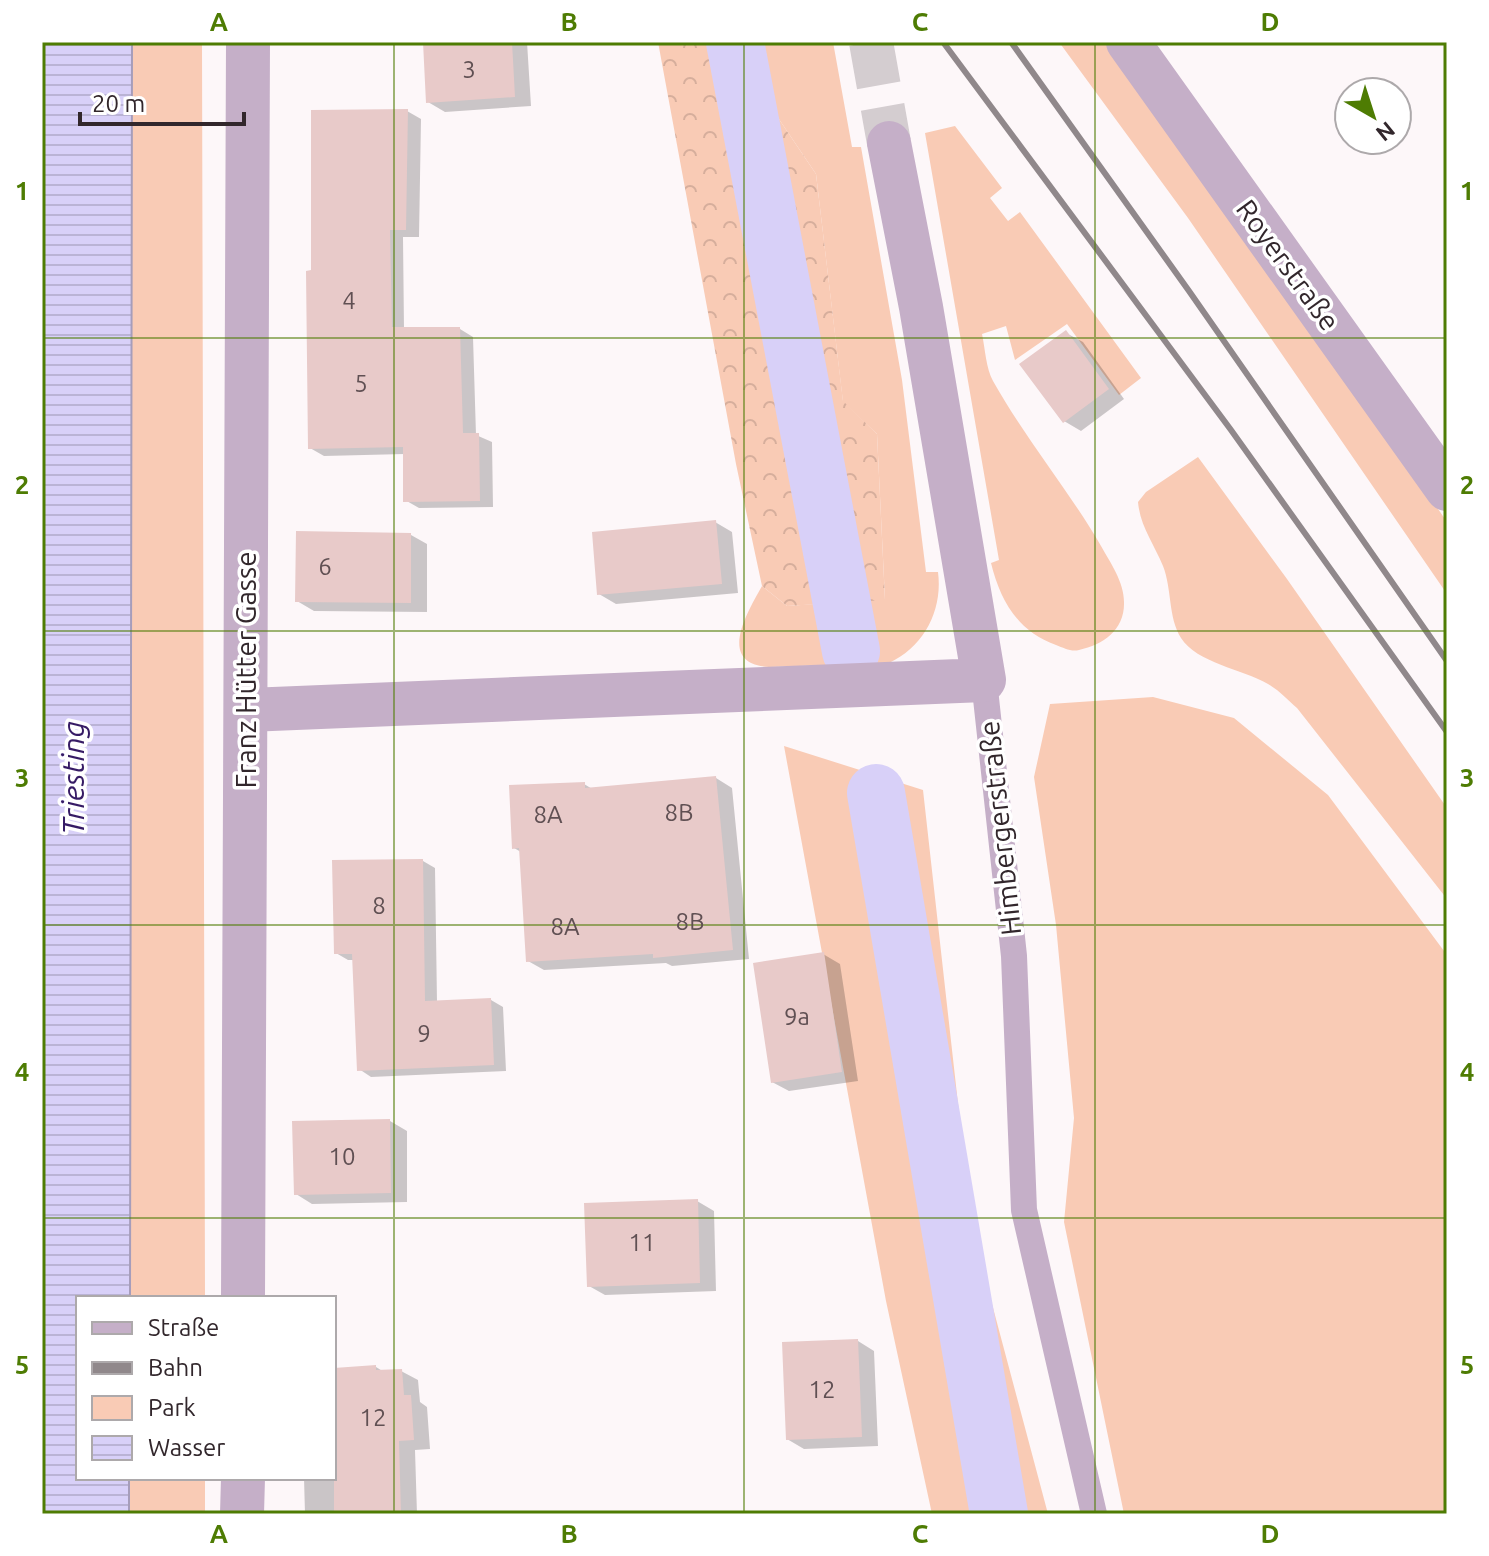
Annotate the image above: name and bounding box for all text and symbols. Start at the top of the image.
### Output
text: A [210,7,229,36]
text: B [560,7,578,36]
text: C [912,7,929,36]
text: D [1261,7,1279,36]
house number: 3 [462,56,476,83]
scale bar [80,76,244,126]
north arrow [1333,76,1413,156]
text: 20 m [92,90,145,117]
text: N [1372,117,1400,147]
text: 1 [15,176,29,205]
text: 1 [1460,176,1474,205]
street label: Royerstraße [1231,193,1346,336]
house number: 4 [342,287,356,314]
house number: 5 [354,370,368,397]
text: 2 [15,470,29,499]
text: 2 [1460,470,1474,499]
street label: Franz Hütter Gasse [230,551,261,789]
house number: 6 [318,553,332,580]
street label: Himbergerstraße [973,719,1026,937]
water label: Triesting [56,721,90,835]
text: 3 [15,763,29,792]
text: 3 [1460,763,1474,792]
house number: 8B [665,799,693,826]
house number: 8A [533,801,563,828]
house number: 8 [372,892,386,919]
house number: 8B [676,908,704,935]
house number: 8A [550,913,580,940]
house number: 9a [784,1003,810,1030]
house number: 9 [417,1020,431,1047]
text: 4 [15,1057,29,1086]
text: 4 [1460,1057,1474,1086]
house number: 10 [328,1143,356,1170]
house number: 11 [628,1229,656,1256]
legend [76,1296,336,1480]
text: Straße [148,1314,219,1341]
text: 5 [15,1350,29,1379]
text: 5 [1460,1350,1474,1379]
text: Bahn [148,1354,203,1381]
house number: 12 [808,1376,836,1403]
text: Park [148,1394,196,1421]
house number: 12 [359,1404,387,1431]
text: Wasser [148,1434,225,1461]
text: A [210,1519,229,1548]
text: B [560,1519,578,1548]
text: C [912,1519,929,1548]
text: D [1261,1519,1279,1548]

